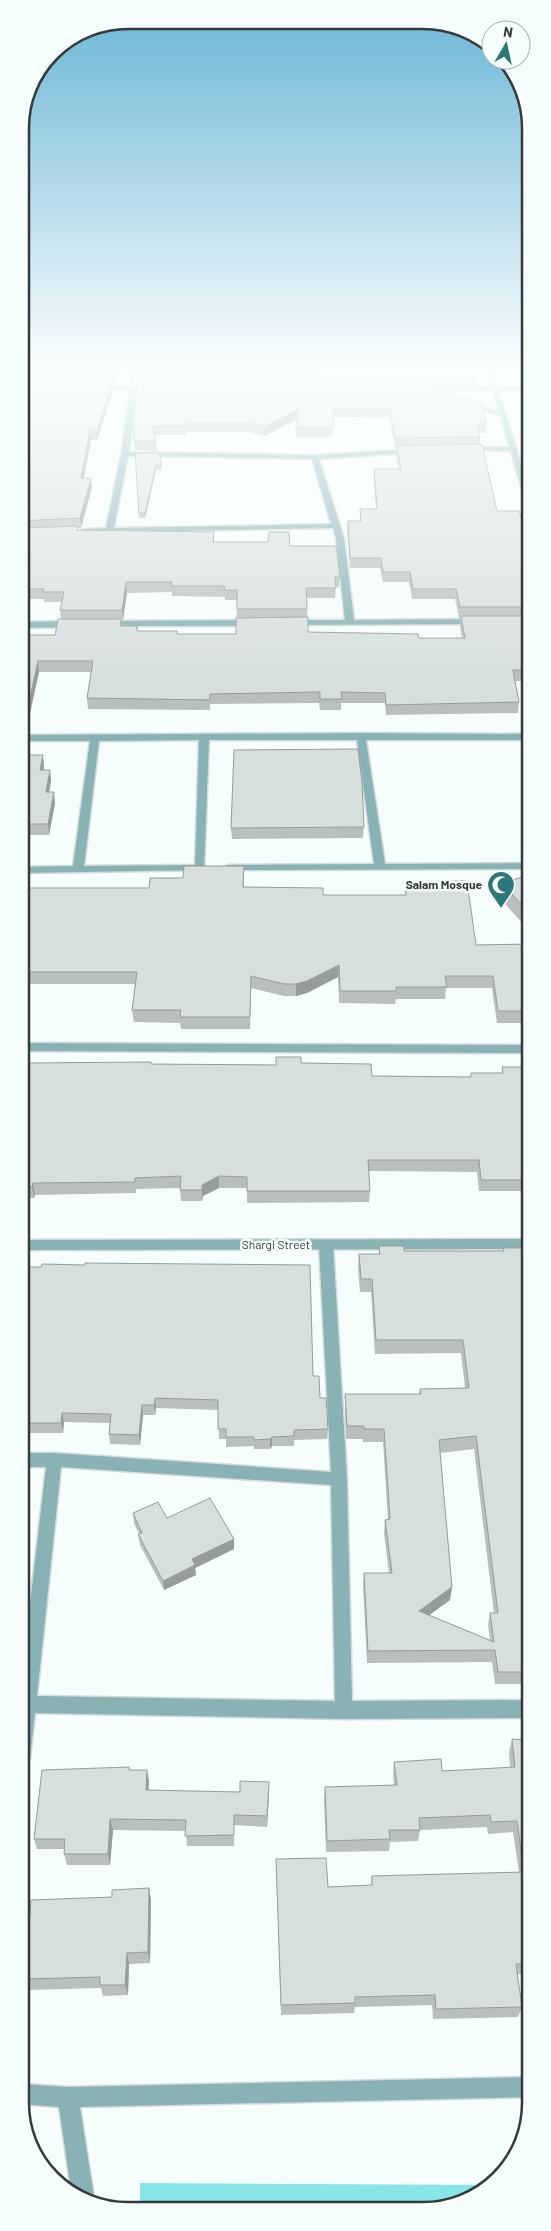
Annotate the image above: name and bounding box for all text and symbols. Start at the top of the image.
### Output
north arrow [481,20,531,70]
text: N [502,23,514,41]
mosque icon: Salam Mosque [486,870,516,909]
place label: Salam Mosque [406,877,482,891]
street label: Shargi Street [242,1237,310,1251]

